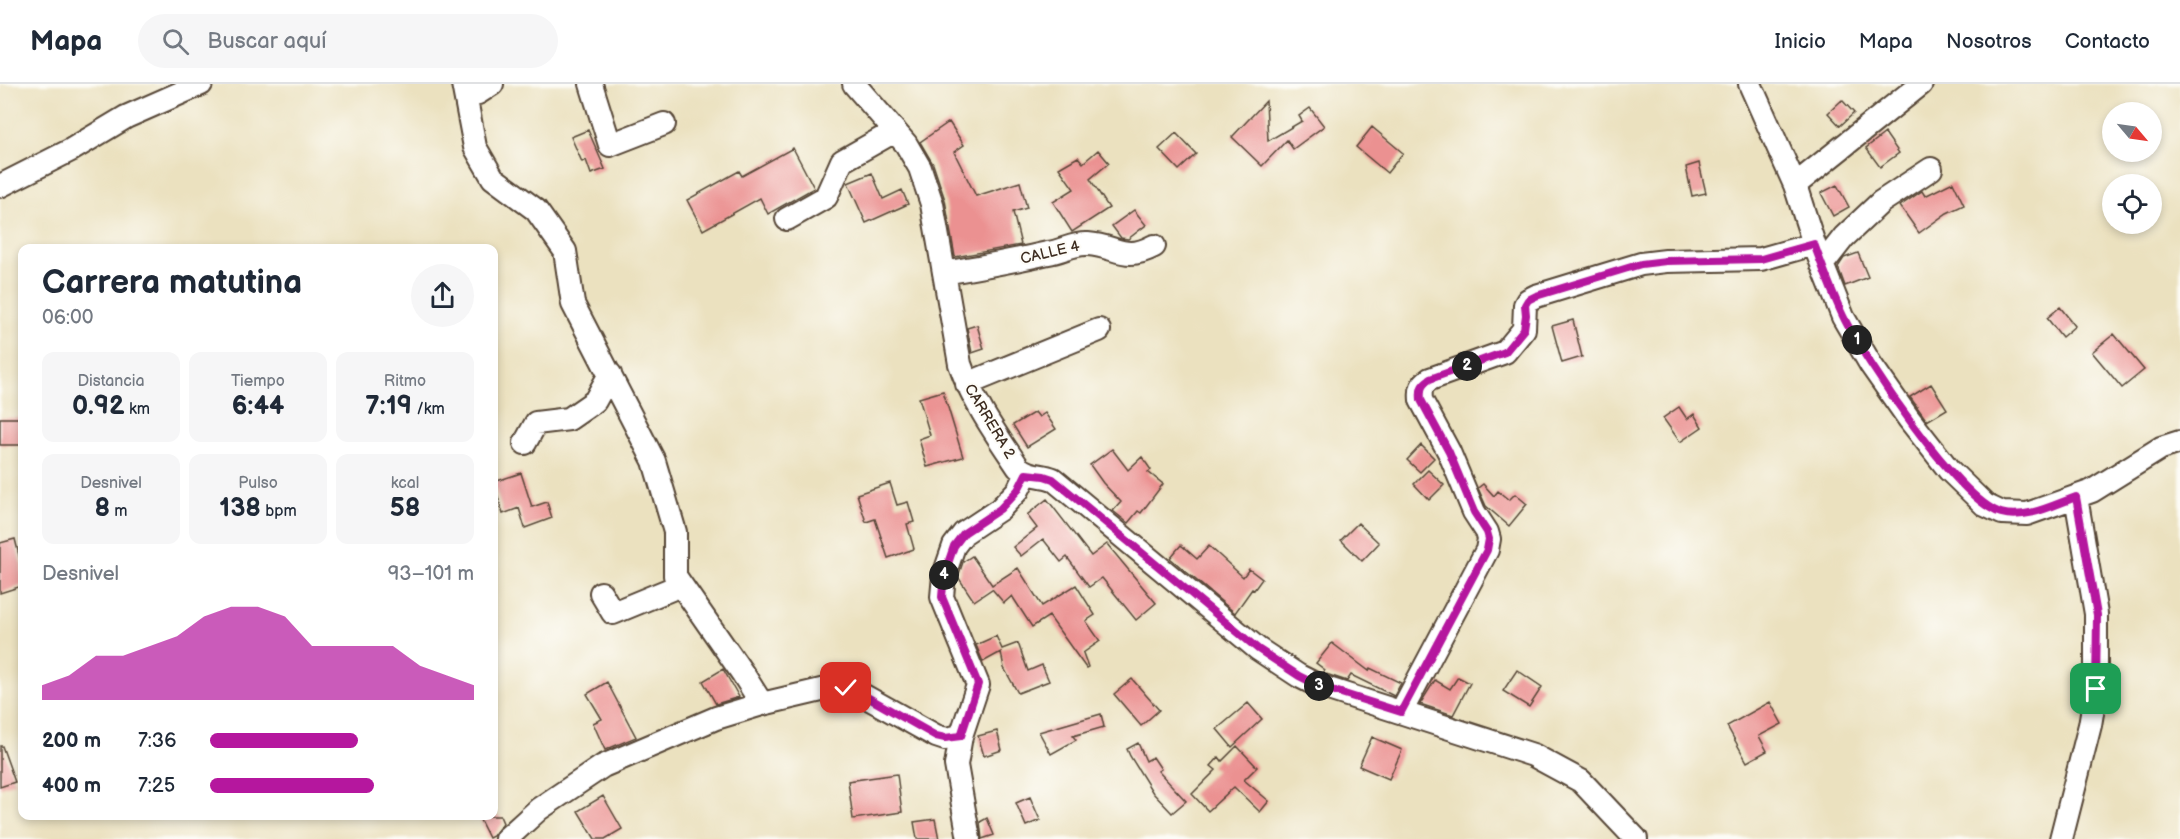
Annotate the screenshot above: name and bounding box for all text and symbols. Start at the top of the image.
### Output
search box [138,14,558,68]
text: Mapa [30,25,102,58]
icon: search [159,25,192,58]
text: Buscar aquí [207,28,326,55]
text: Inicio [1775,29,1826,54]
text: Mapa [1859,29,1913,54]
text: Nosotros [1946,29,2032,54]
text: Contacto [2065,29,2150,54]
north arrow [2102,102,2162,162]
map controls [2102,102,2162,234]
button: locate [2102,174,2162,234]
street label: CALLE 4 [1019,236,1082,269]
text: Carrera matutina [42,263,302,303]
button: share [411,264,474,327]
text: 06:00 [42,306,94,330]
pin: 1 [1842,325,1872,355]
text: 1 [1854,330,1860,349]
pin: 2 [1452,351,1482,381]
text: 2 [1462,356,1472,375]
text: Distancia [77,372,145,391]
text: Tiempo [231,372,285,391]
text: Ritmo [384,372,426,391]
street label: CARRERA 2 [960,380,1019,462]
text: 0.92 [72,391,125,422]
text: 6:44 [232,391,284,422]
text: 7:19 [365,391,412,422]
text: km [125,400,150,419]
text: /km [412,400,445,419]
text: Desnivel [80,474,142,493]
text: Pulso [238,474,278,493]
text: kcal [391,474,419,493]
text: 8 [94,493,110,524]
text: 138 [219,493,261,524]
text: 58 [390,493,420,524]
text: m [110,502,128,521]
text: bpm [261,502,297,521]
pin: 4 [929,560,959,590]
text: Desnivel [42,562,119,586]
text: 93–101 m [388,562,474,586]
text: 4 [939,565,949,584]
pin [820,662,871,713]
pin [2070,663,2121,714]
icon: check [829,671,862,704]
pin: 3 [1304,671,1334,701]
icon: arrive [2079,672,2112,705]
text: 3 [1314,676,1324,695]
text: 200 m [42,729,101,753]
text: 7:36 [138,729,176,753]
text: 400 m [42,774,101,798]
text: 7:25 [138,774,175,798]

